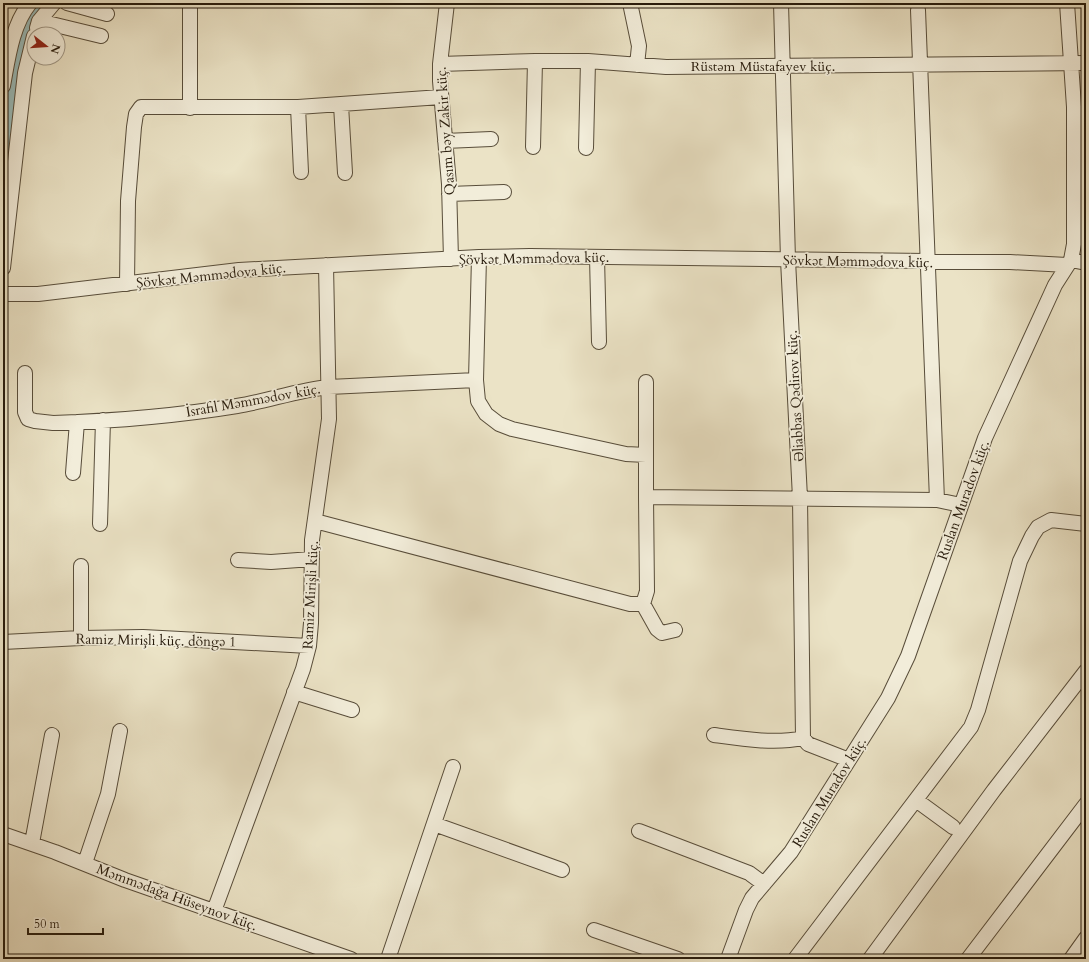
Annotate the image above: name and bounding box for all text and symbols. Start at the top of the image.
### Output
north arrow [26,26,66,66]
text: N [46,42,64,56]
street label: Rüstəm Müstafayev küç. [691,57,835,76]
street label: Qasım bəy Zakir küç. [432,66,459,196]
street label: Şövkət Məmmədova küç. [459,248,609,269]
street label: Şövkət Məmmədova küç. [783,251,933,272]
street label: Şövkət Məmmədova küç. [135,258,287,293]
street label: Əliabbas Qədirov küç. [783,330,808,462]
street label: İsrafil Məmmədov küç. [184,379,322,422]
street label: Ruslan Muradov küç. [933,438,994,563]
street label: Ramiz Mirişli küç. [298,540,323,650]
street label: Ramiz Mirişli küç. döngə 1 [76,630,236,651]
street label: Ruslan Muradov küç. [788,734,871,851]
street label: Məmmədağa Hüseynov küç. [94,859,260,935]
scale bar [28,910,103,936]
text: 50 m [34,916,61,932]

